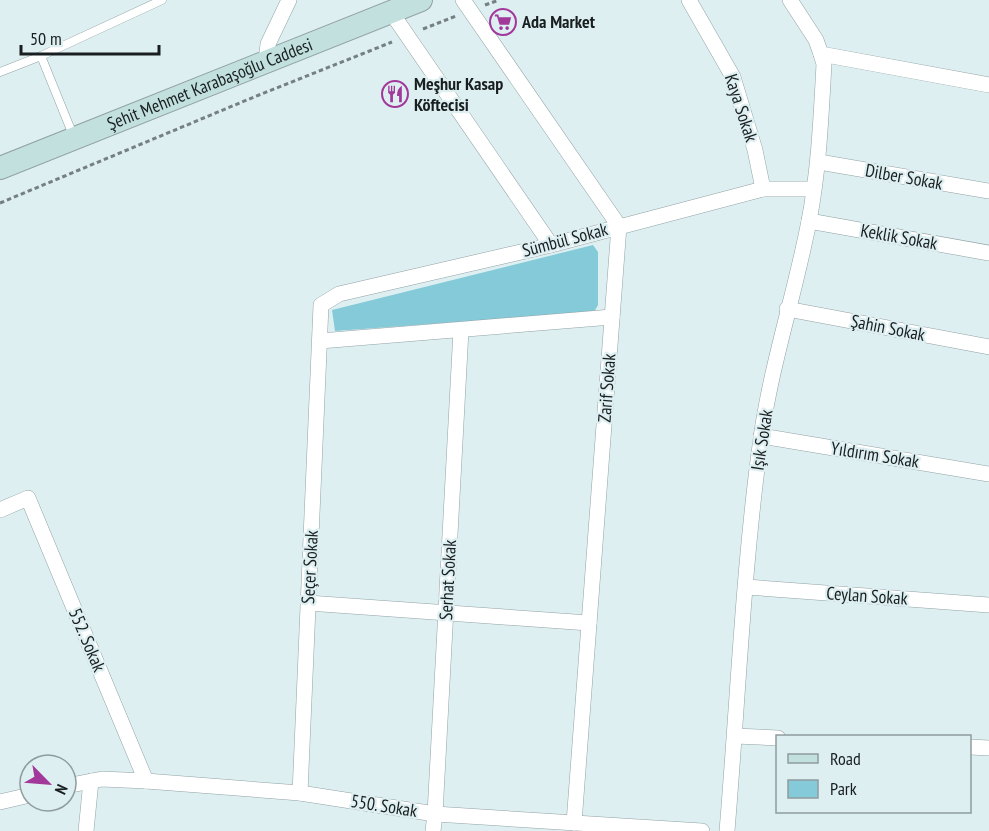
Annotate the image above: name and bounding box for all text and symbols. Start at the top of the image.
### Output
supermarket icon: Ada Market [488,7,518,37]
place label: Ada Market [521,10,596,33]
scale bar [21,18,159,56]
text: 50 m [30,27,62,50]
street label: Şehit Mehmet Karabaşoğlu Caddesi [104,32,316,135]
street label: Kaya Sokak [720,71,763,145]
place label: Meşhur Kasap Köftecisi [414,72,503,116]
restaurant icon: Meşhur Kasap Köftecisi [380,79,410,109]
street label: Dilber Sokak [864,158,945,195]
street label: Sümbül Sokak [520,217,610,262]
street label: Keklik Sokak [859,218,939,255]
street label: Şahin Sokak [849,309,927,346]
street label: Zarif Sokak [593,353,620,423]
street label: Işık Sokak [745,408,778,472]
street label: Yıldırım Sokak [829,436,921,473]
street label: Seçer Sokak [296,529,323,604]
street label: Serhat Sokak [434,539,461,621]
street label: Ceylan Sokak [826,581,908,610]
street label: 552. Sokak [64,605,111,675]
legend [776,735,971,813]
text: Road [830,747,861,770]
north arrow [18,753,78,813]
text: Park [830,777,857,800]
text: N [51,781,72,797]
street label: 550. Sokak [349,789,419,822]

